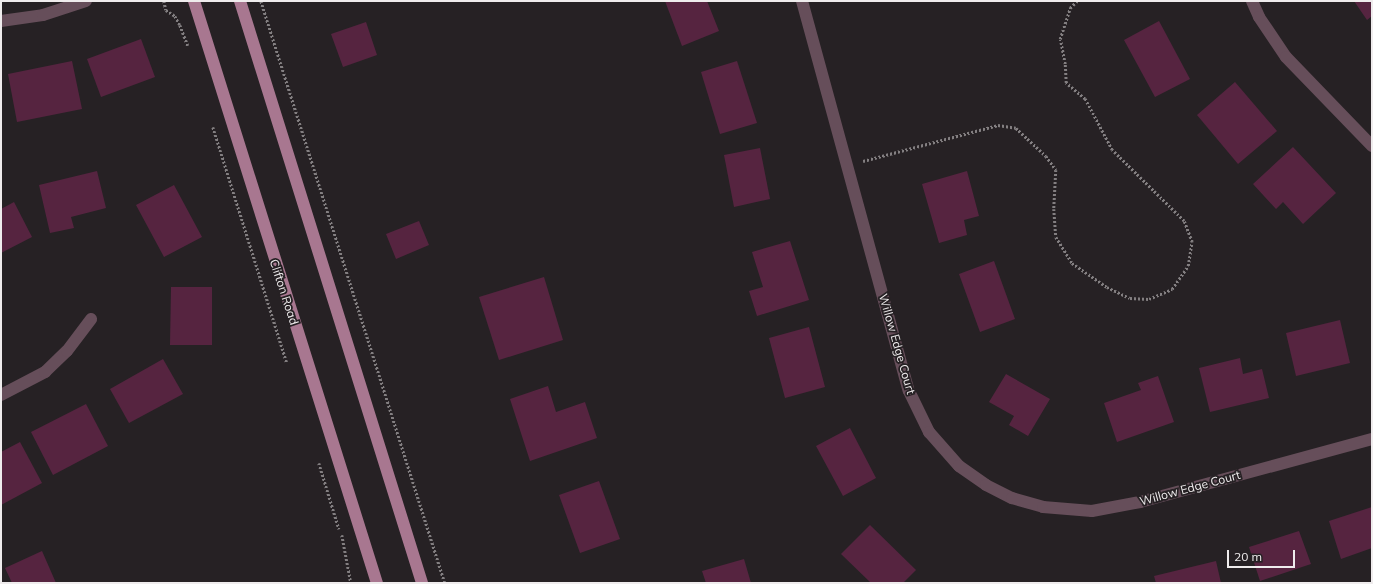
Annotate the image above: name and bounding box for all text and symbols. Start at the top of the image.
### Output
street label: Clifton Road [267,257,301,327]
street label: Willow Edge Court [876,292,918,396]
street label: Willow Edge Court [1138,468,1242,508]
scale bar [1229,542,1297,568]
text: 20 m [1234,549,1262,564]

